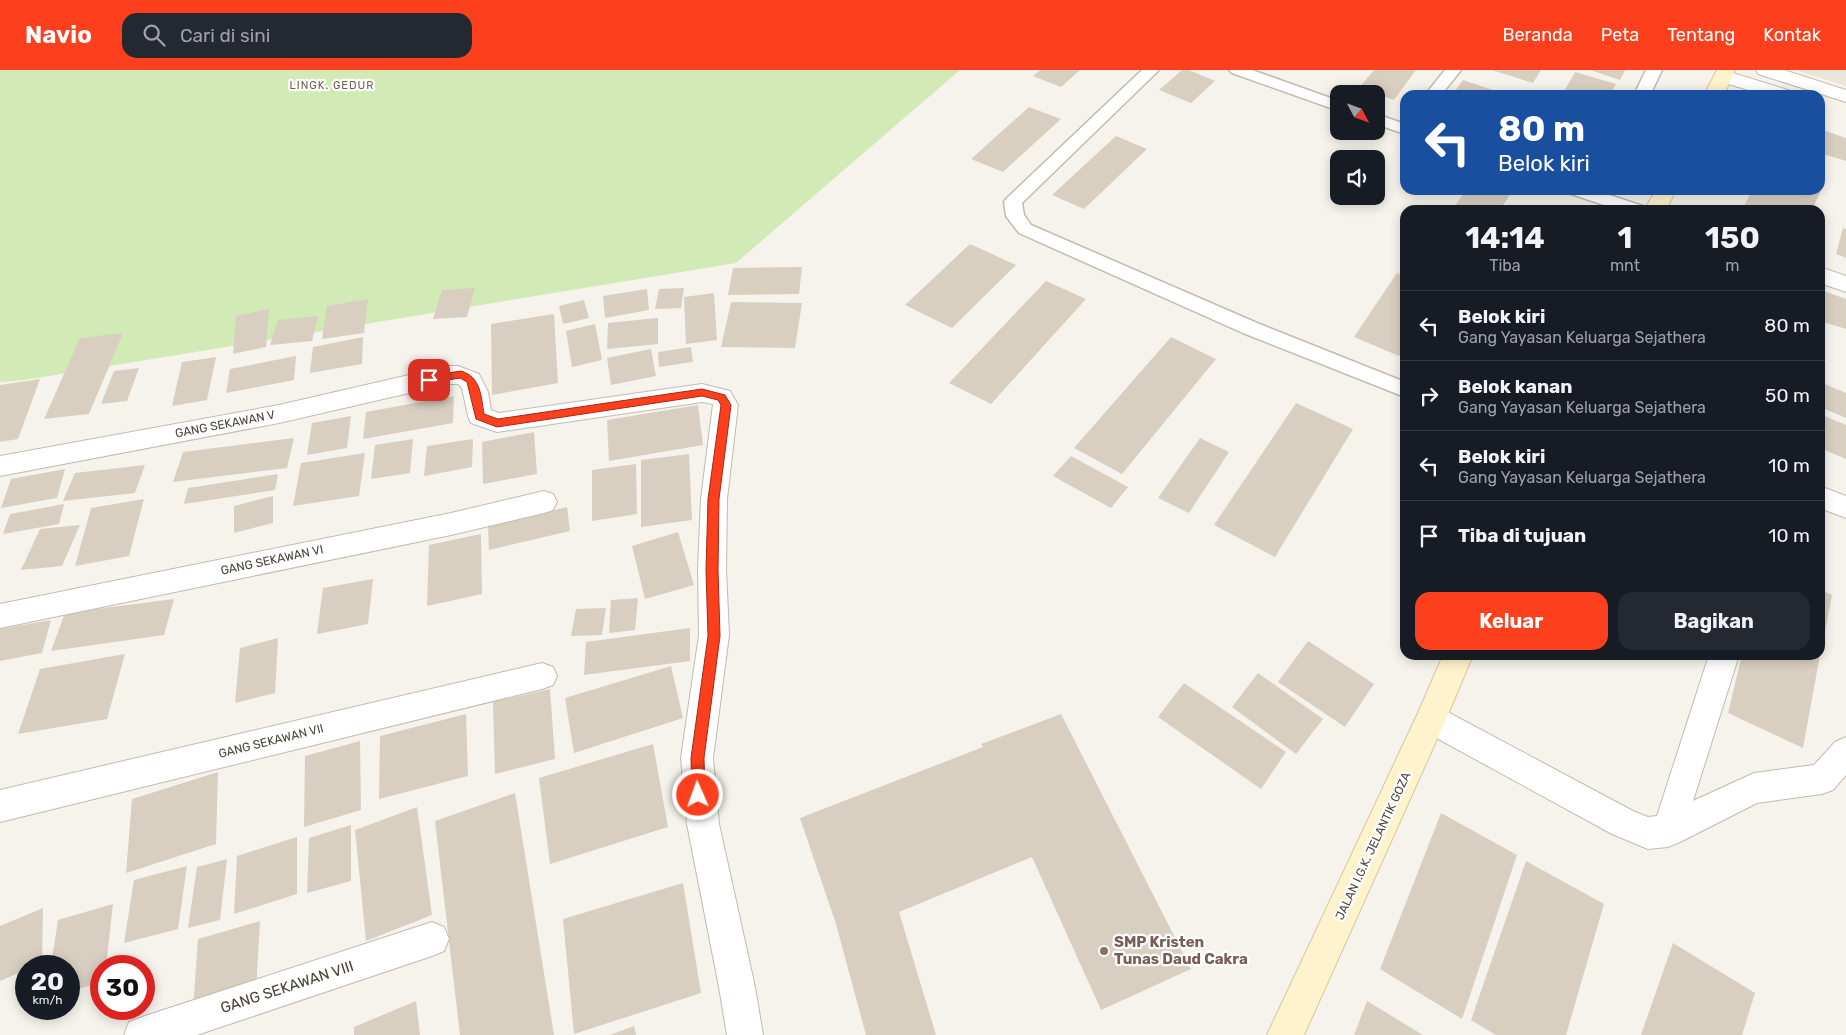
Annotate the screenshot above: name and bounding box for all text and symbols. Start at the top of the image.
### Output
search box [122,13,472,58]
text: Navio [25,21,92,49]
icon: search [140,21,168,49]
text: Cari di sini [180,24,270,47]
text: Beranda [1502,24,1573,46]
text: Peta [1601,24,1639,46]
text: Tentang [1667,24,1735,46]
text: Kontak [1763,24,1821,46]
district label: LINGK. GEDUR [289,79,375,92]
north arrow [1330,85,1385,140]
map controls [1330,85,1385,205]
text: 80 m [1498,108,1585,150]
icon: left [1415,110,1480,175]
button: sound [1330,150,1385,205]
text: Belok kiri [1498,150,1590,177]
text: 14:14 [1465,220,1545,256]
text: 1 [1617,220,1632,256]
text: 150 [1705,220,1760,256]
text: Tiba [1489,256,1521,275]
text: mnt [1610,256,1640,275]
text: m [1725,256,1740,275]
text: Belok kiri [1458,305,1545,328]
icon: left [1415,312,1443,340]
text: 80 m [1764,314,1810,337]
text: Gang Yayasan Keluarga Sejathera [1458,328,1706,347]
pin [408,359,450,401]
icon: arrive [415,366,443,394]
text: Belok kanan [1458,375,1573,398]
icon: right [1415,382,1443,410]
text: 50 m [1765,384,1810,407]
text: Gang Yayasan Keluarga Sejathera [1458,398,1706,417]
street label: GANG SEKAWAN V [174,407,276,441]
text: Belok kiri [1458,445,1545,468]
icon: left [1415,452,1443,480]
text: 10 m [1768,454,1810,477]
text: Gang Yayasan Keluarga Sejathera [1458,468,1706,487]
icon: arrive [1415,522,1443,550]
text: Tiba di tujuan [1458,524,1586,547]
text: 10 m [1768,524,1810,547]
street label: GANG SEKAWAN VI [219,542,325,578]
button: Keluar [1415,592,1608,650]
button: Bagikan [1618,592,1810,650]
street label: GANG SEKAWAN VII [217,721,325,761]
position arrow [671,768,723,820]
street label: JALAN I.G.K. JELANTIK GOZA [1333,770,1413,922]
place label: SMP Kristen Tunas Daud Cakra [1114,933,1248,968]
marker: SMP Kristen Tunas Daud Cakra [1098,945,1110,957]
speed limit sign: 30 [90,955,155,1020]
street label: GANG SEKAWAN VIII [218,957,356,1017]
text: 20 [31,967,64,996]
text: km/h [33,993,62,1007]

